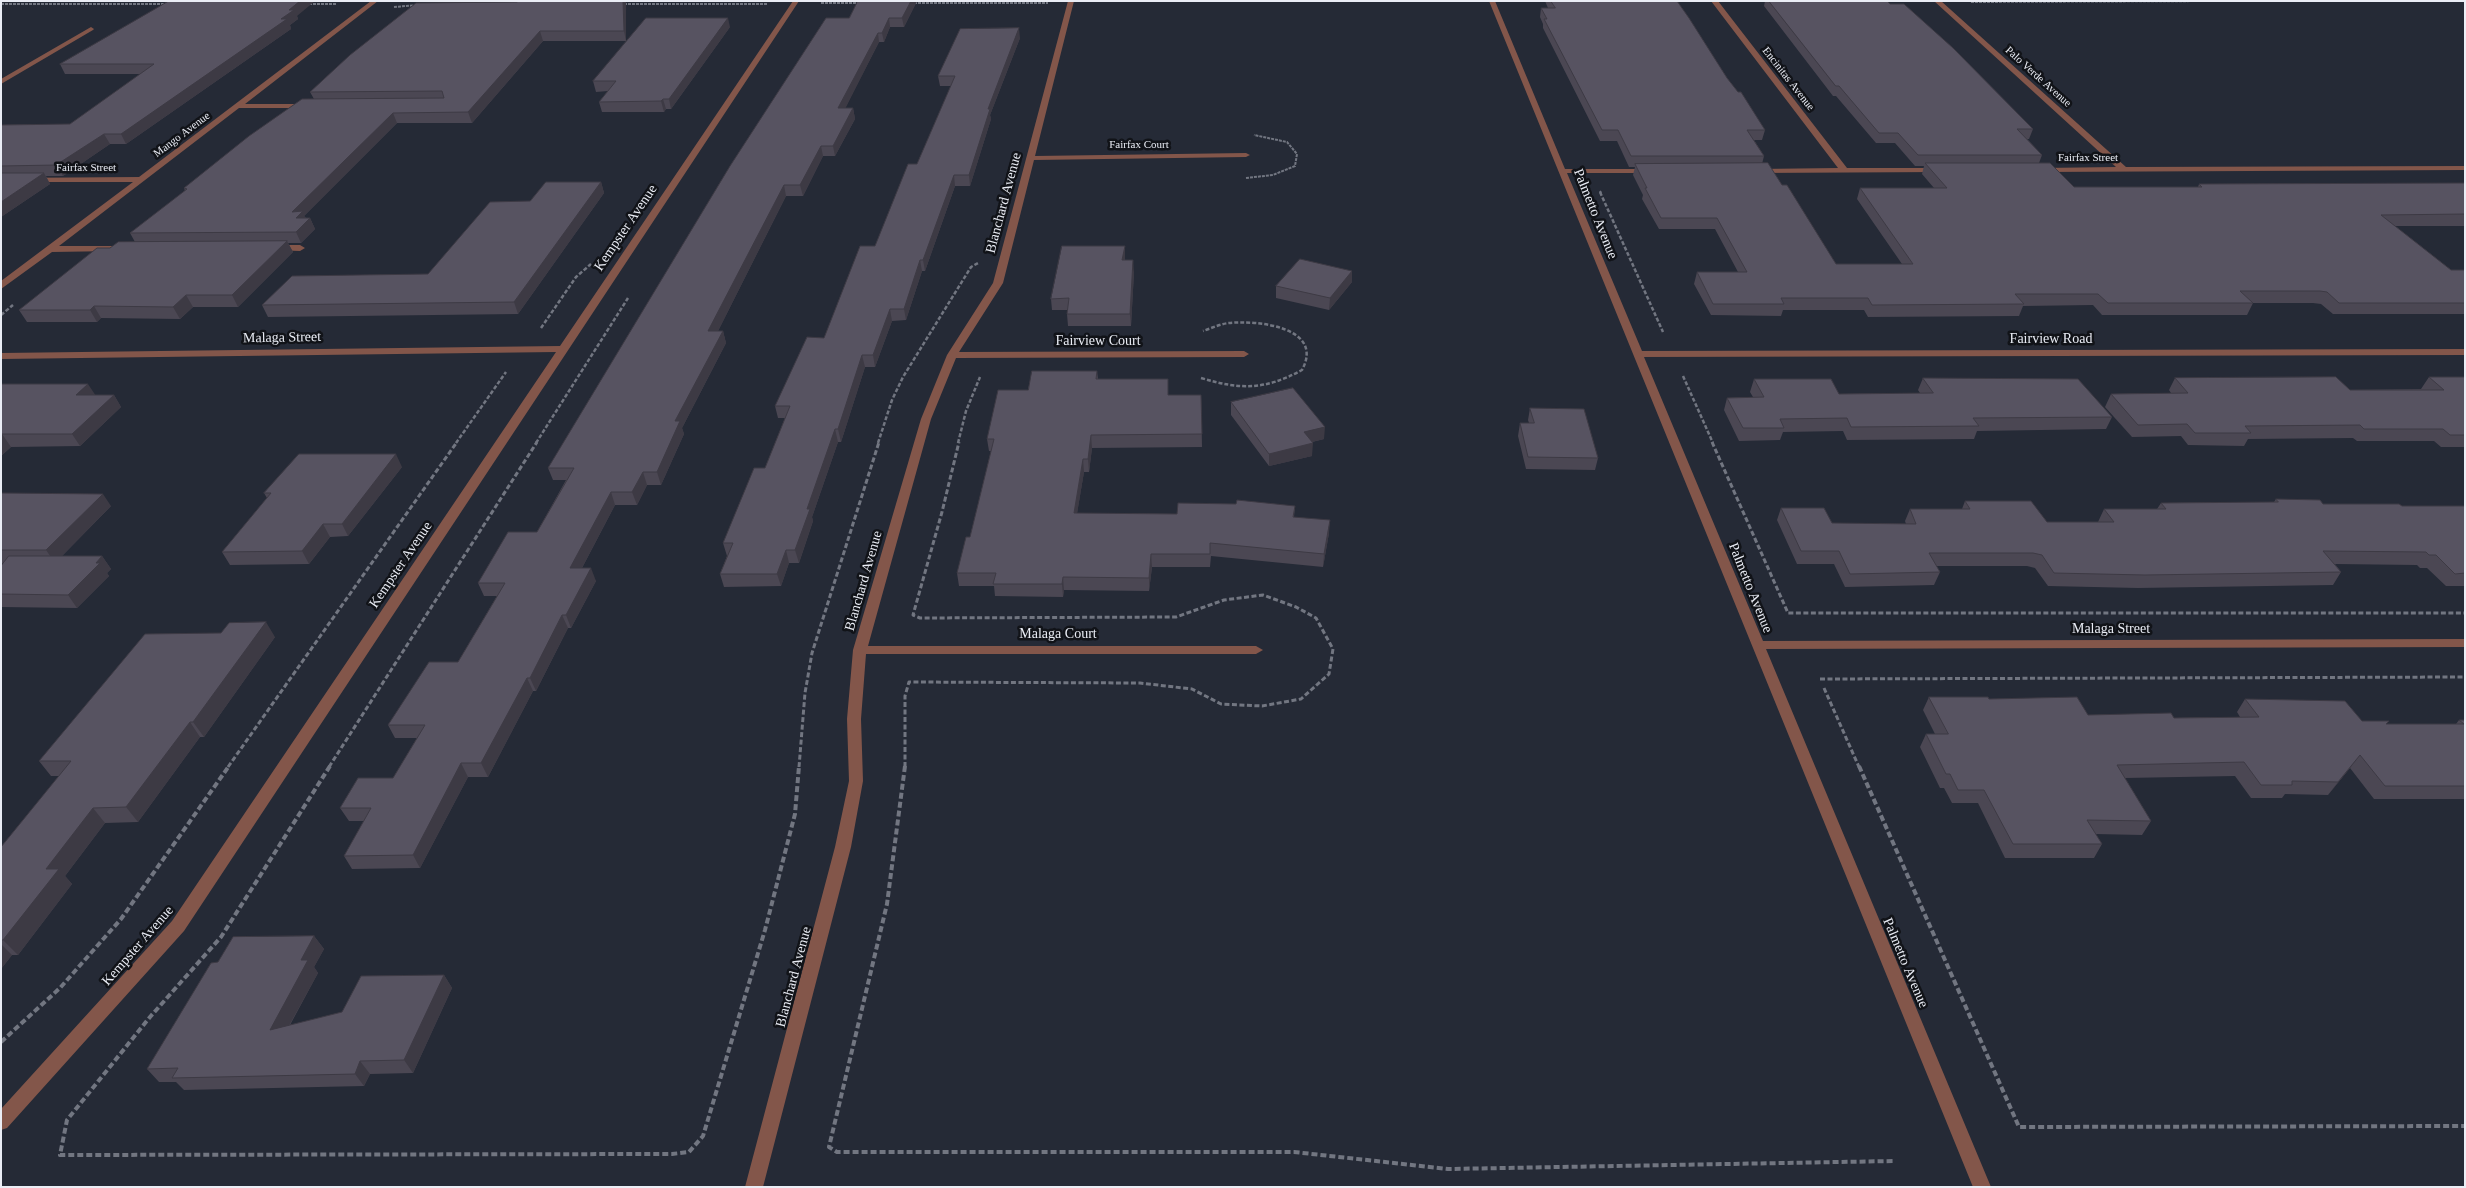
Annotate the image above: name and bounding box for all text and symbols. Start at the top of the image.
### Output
street label: Palo Verde Avenue [2002,44,2074,110]
street label: Encinitas Avenue [1759,45,1817,113]
street label: Mango Avenue [151,109,213,161]
street label: Fairfax Court [1109,138,1169,152]
street label: Blanchard Avenue [982,151,1026,255]
street label: Fairfax Street [2058,151,2118,165]
street label: Fairfax Street [56,161,116,175]
street label: Palmetto Avenue [1569,166,1621,262]
street label: Kempster Avenue [591,182,661,274]
street label: Malaga Street [243,329,321,347]
street label: Fairview Road [2010,331,2092,347]
street label: Fairview Court [1055,333,1141,349]
street label: Kempster Avenue [366,519,436,611]
street label: Blanchard Avenue [842,529,886,633]
street label: Palmetto Avenue [1724,540,1776,636]
street label: Malaga Street [2072,621,2150,637]
street label: Malaga Court [1019,626,1097,642]
street label: Kempster Avenue [99,903,177,989]
street label: Palmetto Avenue [1879,916,1931,1010]
street label: Blanchard Avenue [772,925,816,1029]

